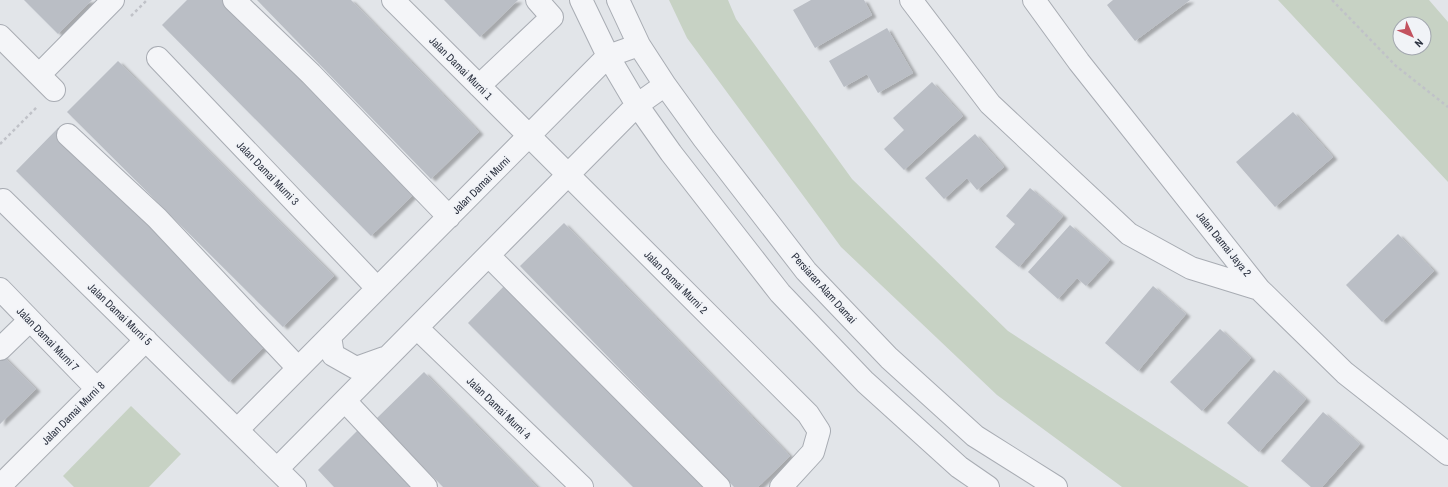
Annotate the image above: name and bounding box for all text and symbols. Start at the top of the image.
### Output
north arrow [1392,16,1432,56]
street label: Jalan Damai Murni 1 [426,33,496,103]
text: N [1412,36,1426,50]
street label: Jalan Damai Murni 3 [234,138,302,208]
street label: Jalan Damai Murni [449,153,513,217]
street label: Jalan Damai Jaya 2 [1193,209,1255,279]
street label: Jalan Damai Murni 2 [641,247,711,317]
street label: Persiaran Alam Damai [788,250,860,326]
street label: Jalan Damai Murni 5 [85,280,155,348]
street label: Jalan Damai Murni 7 [14,304,82,374]
street label: Jalan Damai Murni 4 [464,374,534,442]
street label: Jalan Damai Murni 8 [38,378,108,448]

